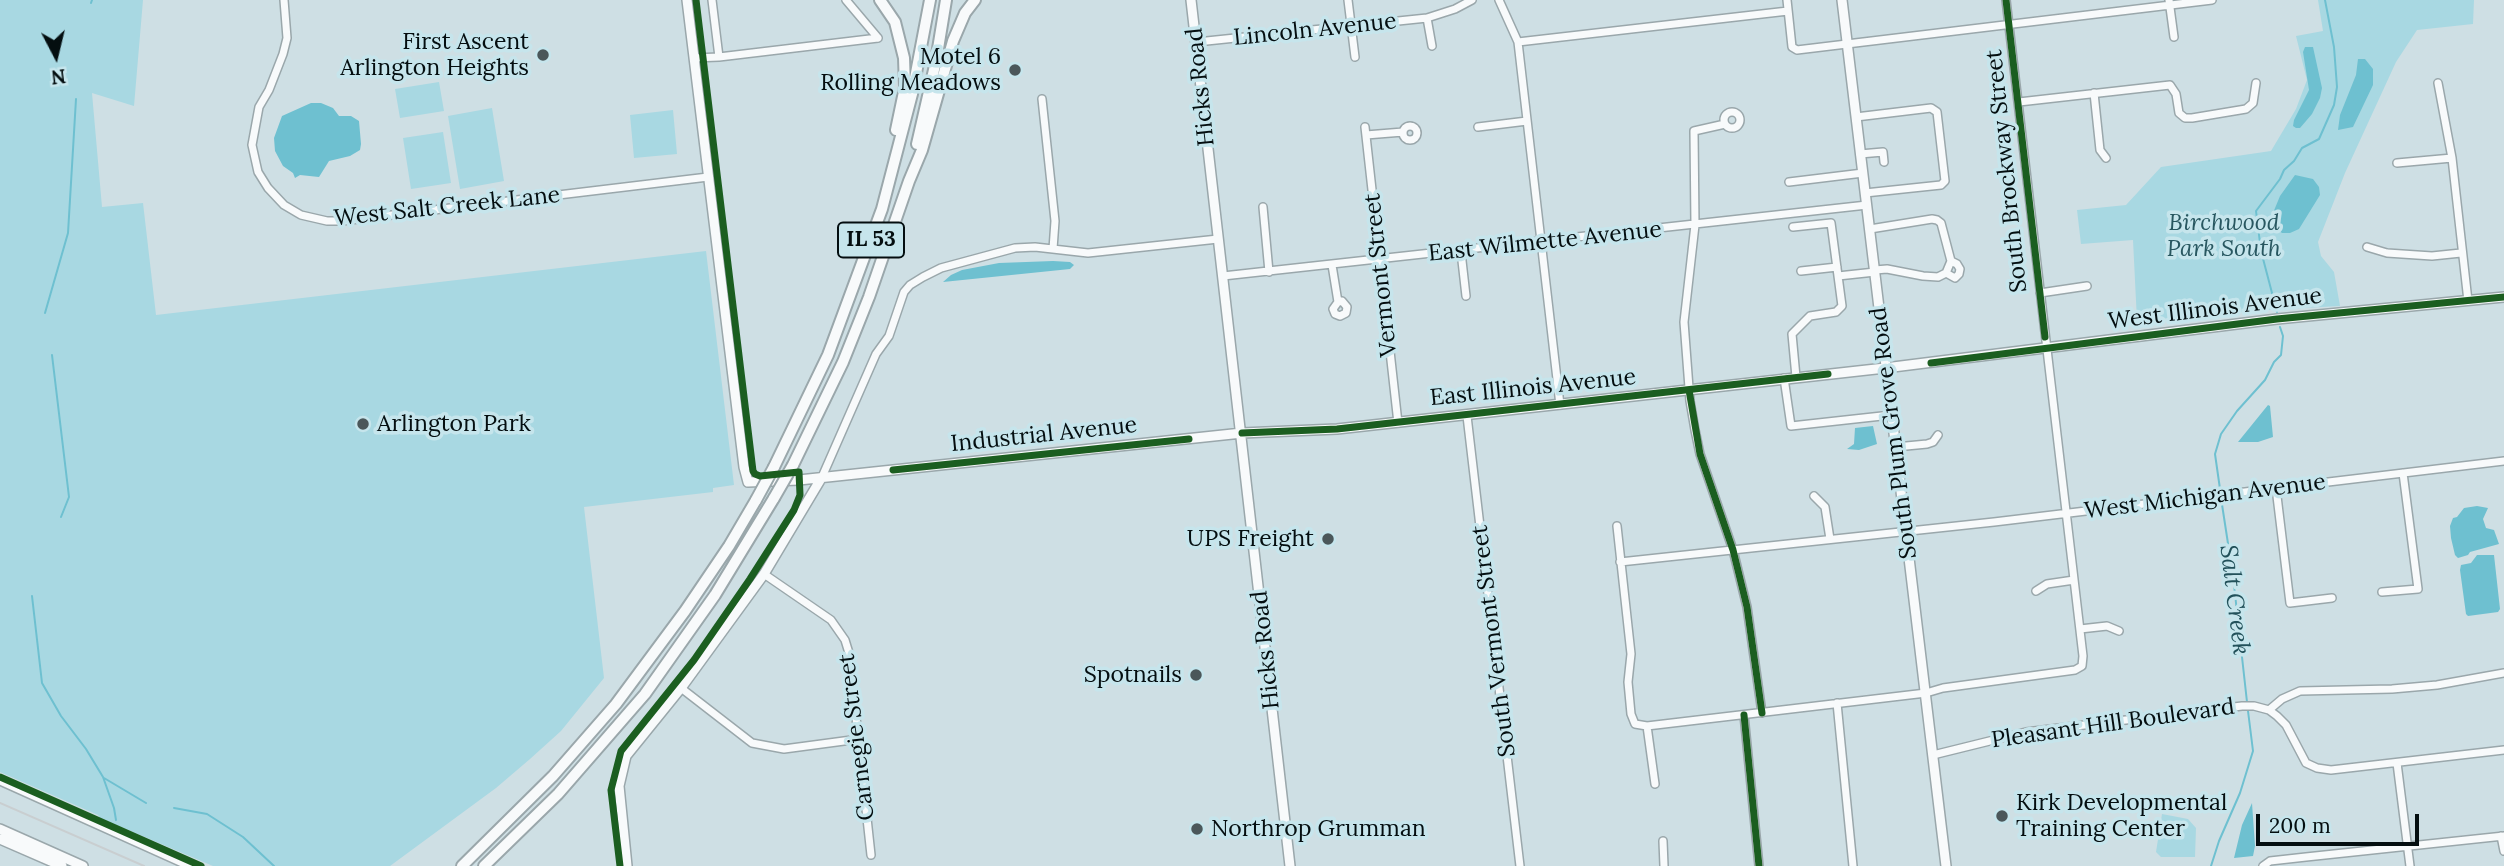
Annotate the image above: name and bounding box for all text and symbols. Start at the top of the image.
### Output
street label: Lincoln Avenue [1232,8,1398,52]
north arrow [21,21,91,91]
street label: Hicks Road [1181,26,1221,148]
place label: First Ascent Arlington Heights [340,28,529,82]
place label: Motel 6 Rolling Meadows [820,43,1001,97]
marker: First Ascent Arlington Heights [535,47,551,63]
street label: South Brockway Street [1981,48,2033,294]
marker: Motel 6 Rolling Meadows [1007,62,1023,78]
text: N [50,64,67,90]
street label: West Salt Creek Lane [333,181,561,233]
street label: Vermont Street [1359,192,1403,358]
park label: Birchwood Park South [2167,209,2281,263]
street label: East Wilmette Avenue [1427,216,1663,268]
road number: IL 53 [838,222,904,258]
street label: West Illinois Avenue [2106,282,2324,336]
street label: South Plum Grove Road [1865,306,1923,560]
street label: East Illinois Avenue [1429,363,1637,413]
place label: Arlington Park [377,410,531,438]
street label: Industrial Avenue [949,411,1139,459]
marker: Arlington Park [355,416,371,432]
street label: West Michigan Avenue [2083,469,2327,525]
street label: South Vermont Street [1466,523,1522,759]
place label: UPS Freight [1187,525,1314,553]
marker: UPS Freight [1320,531,1336,547]
water label: Salt Creek [2213,543,2255,657]
street label: Hicks Road [1246,589,1286,711]
street label: Carnegie Street [833,652,881,822]
place label: Spotnails [1084,661,1182,689]
marker: Spotnails [1188,667,1204,683]
street label: Pleasant Hill Boulevard [1990,693,2236,755]
place label: Kirk Developmental Training Center [2016,789,2227,843]
scale bar [2259,800,2422,844]
marker: Kirk Developmental Training Center [1994,808,2010,824]
text: 200 m [2269,812,2331,839]
place label: Northrop Grumman [1211,815,1426,843]
marker: Northrop Grumman [1189,821,1205,837]

